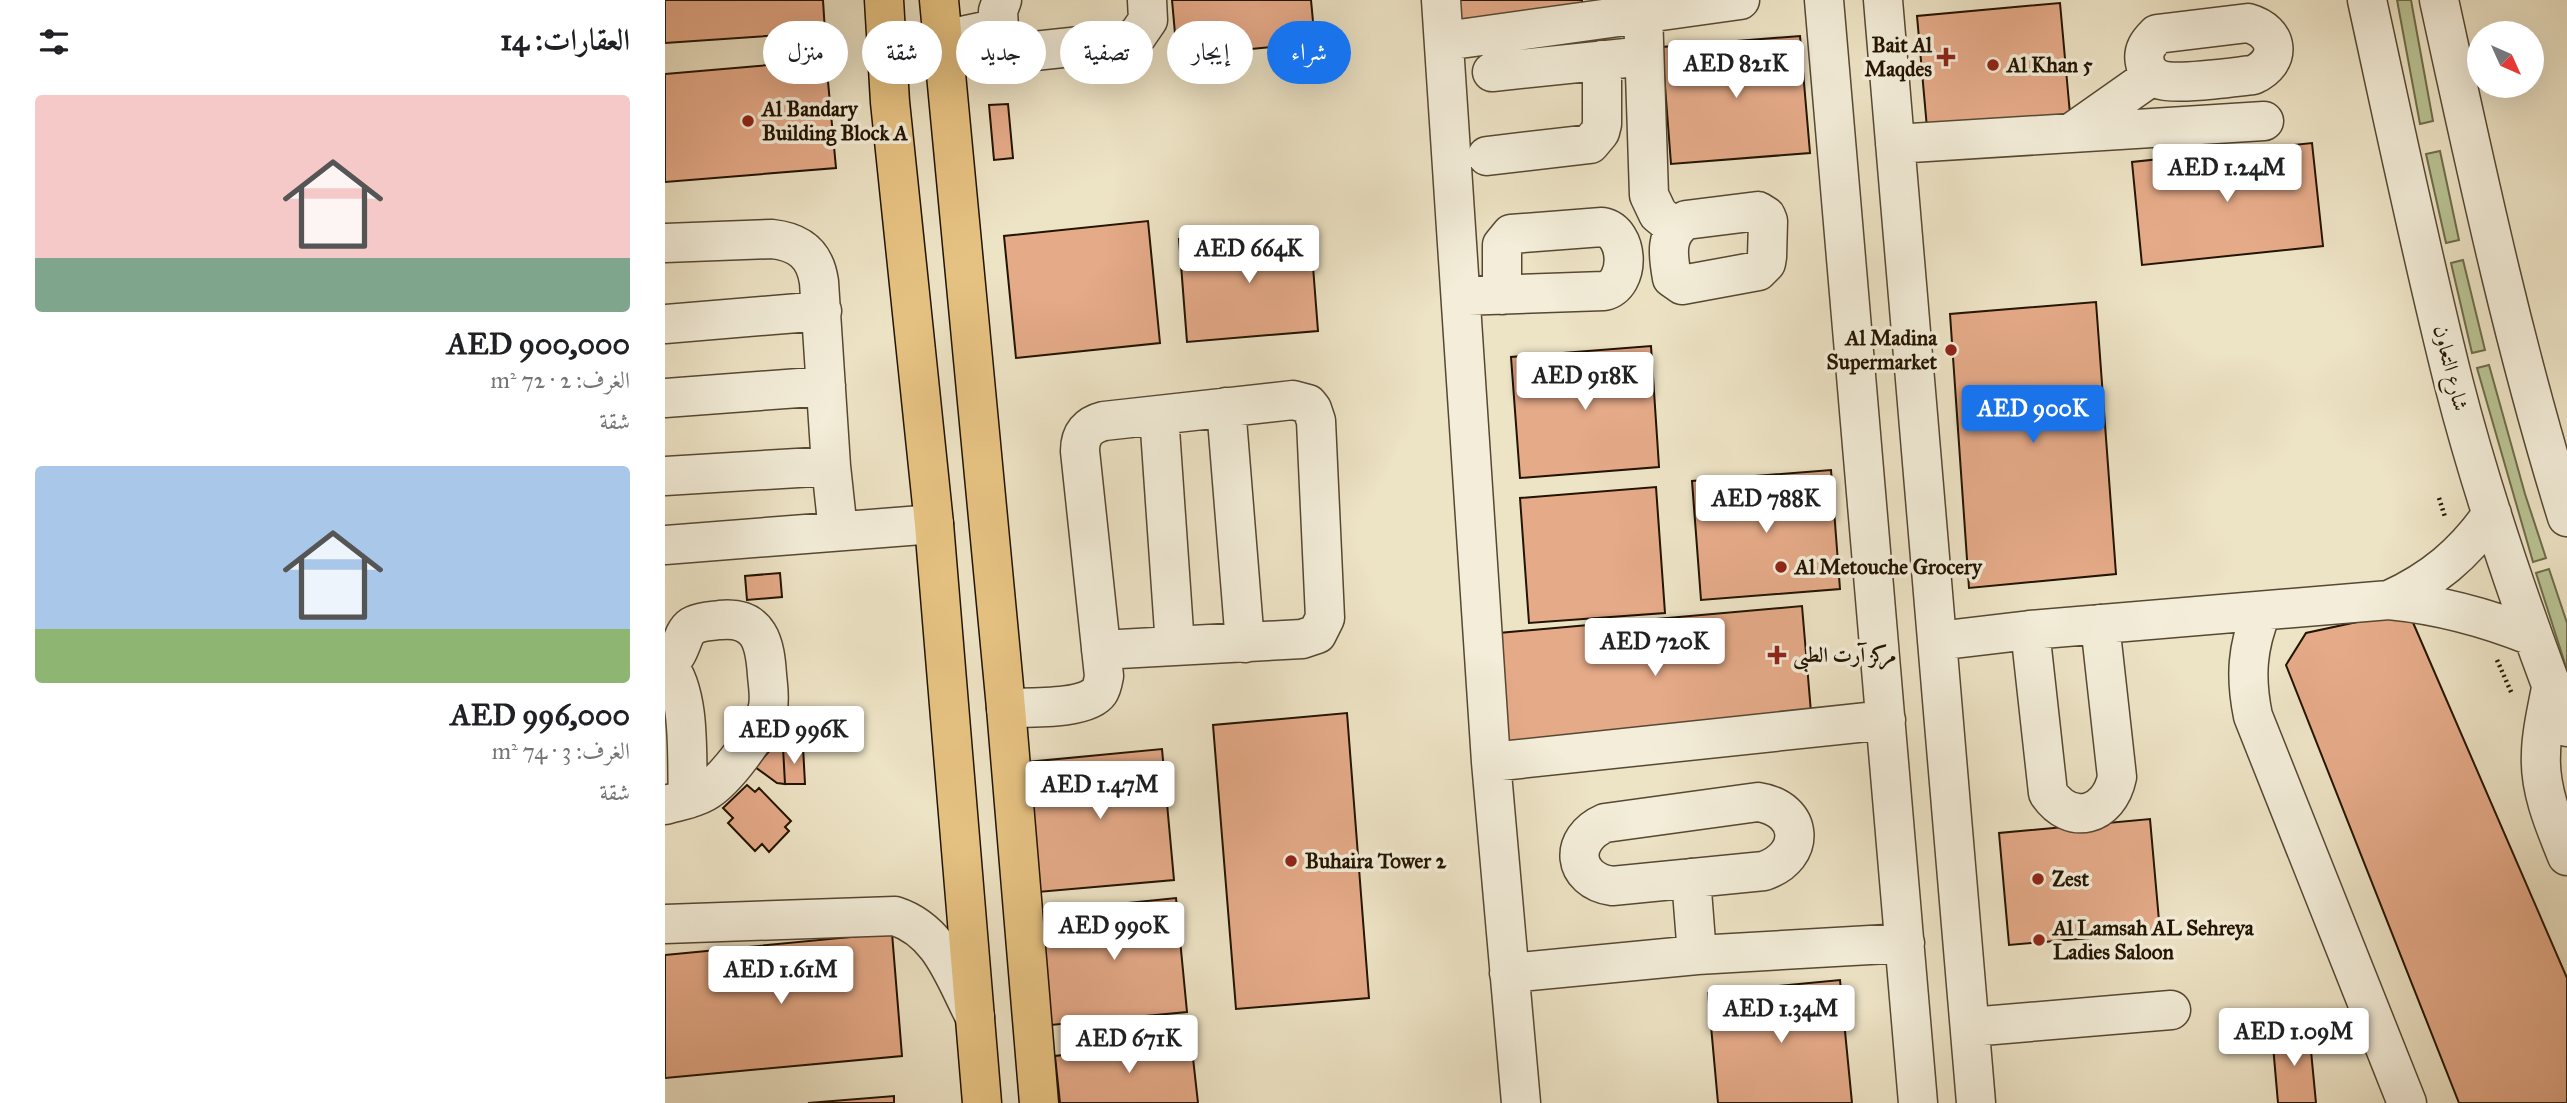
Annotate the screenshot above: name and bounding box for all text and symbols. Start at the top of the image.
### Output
chip: منزل [763,21,848,84]
chip: شقة [862,21,942,84]
chip: جديد [956,21,1046,84]
chip: تصفية [1060,21,1153,84]
chip: إيجار [1167,21,1253,84]
chip: شراء [1267,21,1351,84]
north arrow [2467,21,2545,98]
map controls [2467,21,2544,98]
text: العقارات: 14 [500,22,630,58]
icon: filters [35,23,73,61]
place label: Bait Al Maqdes [1864,32,1933,82]
pin: AED 821K [1664,41,1808,100]
text: AED 821K [1684,49,1788,77]
marker: Bait Al Maqdes [1938,49,1954,65]
place label: Al Khan 5 [2005,52,2093,78]
marker: Al Khan 5 [1985,57,2001,73]
place label: Al Bandary Building Block A [760,96,909,146]
marker: Al Bandary Building Block A [740,113,756,129]
icon: home [270,141,396,267]
pin: AED 1.24M [2147,144,2307,204]
text: AED 1.24M [2169,153,2285,181]
pin: AED 664K [1177,226,1321,285]
text: AED 664K [1195,234,1303,262]
street label: شارع التعاون [2423,323,2474,415]
place label: Al Madina Supermarket [1827,325,1938,375]
text: AED 900,000 [447,326,630,362]
marker: Al Madina Supermarket [1943,342,1959,358]
pin: AED 918K [1513,352,1657,412]
text: AED 918K [1533,361,1637,389]
text: الغرف: 2 · 72 m² [490,366,630,394]
pin: AED 900K [1961,386,2105,445]
text: AED 900K [1978,394,2088,422]
text: شقة [600,407,630,435]
pin: AED 788K [1694,476,1838,535]
text: AED 788K [1712,484,1820,512]
icon: home [270,512,396,638]
place label: Al Metouche Grocery [1793,554,1983,580]
marker: Al Metouche Grocery [1773,559,1789,575]
pin: AED 720K [1583,618,1727,678]
text: AED 720K [1601,627,1709,655]
place label: مرکز آرت الطبی [1793,642,1896,672]
marker: مرکز آرت الطبی [1767,645,1787,665]
text: AED 996,000 [450,697,630,733]
pin: AED 996K [722,706,866,766]
text: AED 996K [740,715,848,743]
text: الغرف: 3 · 74 m² [492,737,630,765]
pin: AED 1.47M [1020,762,1180,821]
text: AED 1.47M [1042,770,1158,798]
text: شقة [600,778,630,806]
place label: Buhaira Tower 2 [1305,848,1447,874]
marker: Buhaira Tower 2 [1283,853,1299,869]
place label: Zest [2052,866,2090,892]
marker: Zest [2030,871,2046,887]
pin: AED 990K [1042,902,1186,962]
text: AED 990K [1059,911,1169,939]
place label: Al Lamsah AL Sehreya Ladies Saloon [2051,915,2255,965]
marker: Al Lamsah AL Sehreya Ladies Saloon [2031,932,2047,948]
pin: AED 1.61M [701,946,861,1006]
text: AED 1.61M [724,955,838,983]
pin: AED 1.34M [1701,986,1861,1045]
text: AED 1.34M [1724,994,1838,1022]
pin: AED 1.09M [2214,1009,2374,1068]
pin: AED 671K [1057,1016,1201,1075]
text: AED 1.09M [2235,1017,2353,1045]
text: AED 671K [1077,1024,1181,1052]

